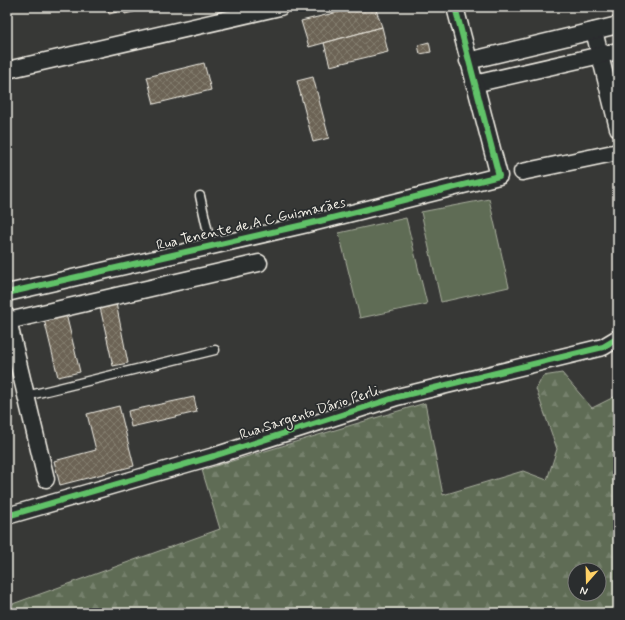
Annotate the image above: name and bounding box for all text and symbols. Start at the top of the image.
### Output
street label: Rua Tenente de A C Guimarães [155,193,347,255]
street label: Rua Sargento Dário Perli [237,382,381,445]
north arrow [567,562,607,602]
text: N [578,583,590,598]

